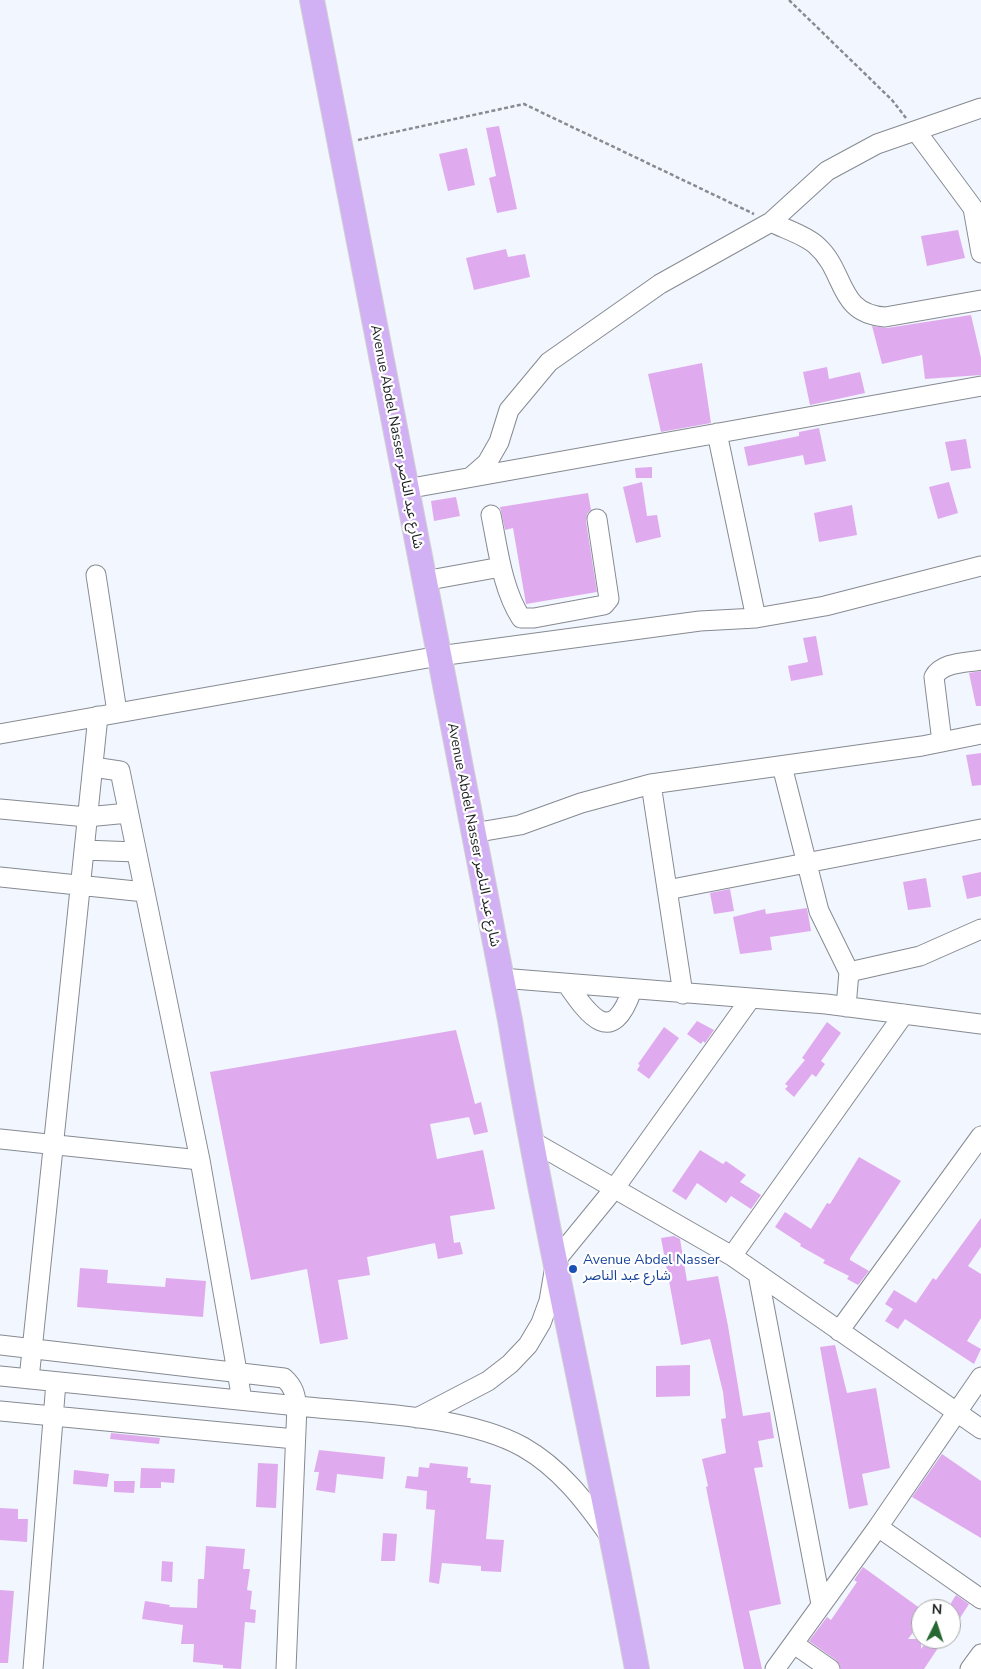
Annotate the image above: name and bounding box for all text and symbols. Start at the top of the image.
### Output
street label: Avenue Abdel Nasser شارع عبد الناصر [366,323,426,551]
street label: Avenue Abdel Nasser شارع عبد الناصر [443,721,503,949]
place label: Avenue Abdel Nasser شارع عبد الناصر [583,1253,720,1285]
marker: Avenue Abdel Nasser شارع عبد الناصر [567,1263,579,1275]
north arrow [911,1599,961,1649]
text: N [931,1600,943,1619]

